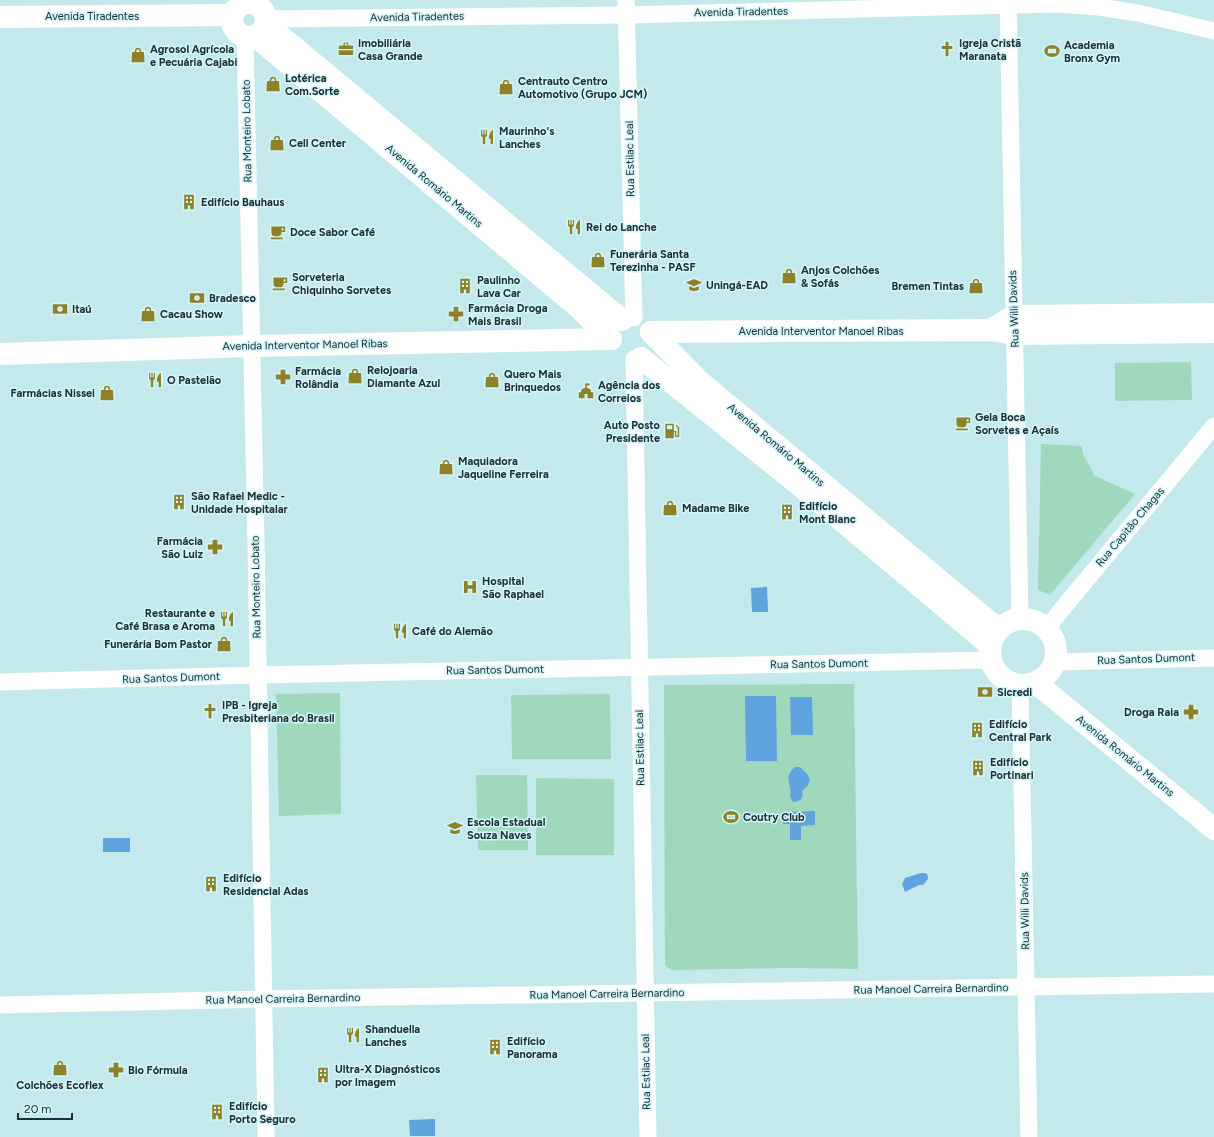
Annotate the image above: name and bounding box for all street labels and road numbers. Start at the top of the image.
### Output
street label: Avenida Tiradentes [694,5,788,19]
street label: Avenida Tiradentes [45,10,139,23]
street label: Avenida Tiradentes [370,10,464,24]
street label: Rua Monteiro Lobato [240,79,254,183]
street label: Rua Estilac Leal [623,121,637,197]
street label: Avenida Romário Martins [383,142,485,230]
street label: Rua Willi Davids [1006,270,1022,348]
street label: Avenida Interventor Manoel Ribas [738,325,904,338]
street label: Avenida Interventor Manoel Ribas [222,337,388,353]
street label: Avenida Romário Martins [725,401,827,489]
street label: Rua Capitão Chagas [1093,485,1167,569]
street label: Rua Monteiro Lobato [249,535,263,639]
street label: Rua Santos Dumont [1097,651,1195,667]
street label: Rua Santos Dumont [770,657,868,671]
street label: Rua Santos Dumont [446,663,544,677]
street label: Rua Santos Dumont [122,670,220,686]
street label: Rua Estilac Leal [633,710,647,786]
street label: Avenida Romário Martins [1073,712,1177,800]
street label: Rua Willi Davids [1018,872,1032,950]
street label: Rua Manoel Carreira Bernardino [853,981,1009,997]
street label: Rua Manoel Carreira Bernardino [529,986,685,1002]
street label: Rua Manoel Carreira Bernardino [205,991,361,1007]
street label: Rua Estilac Leal [639,1034,653,1110]

